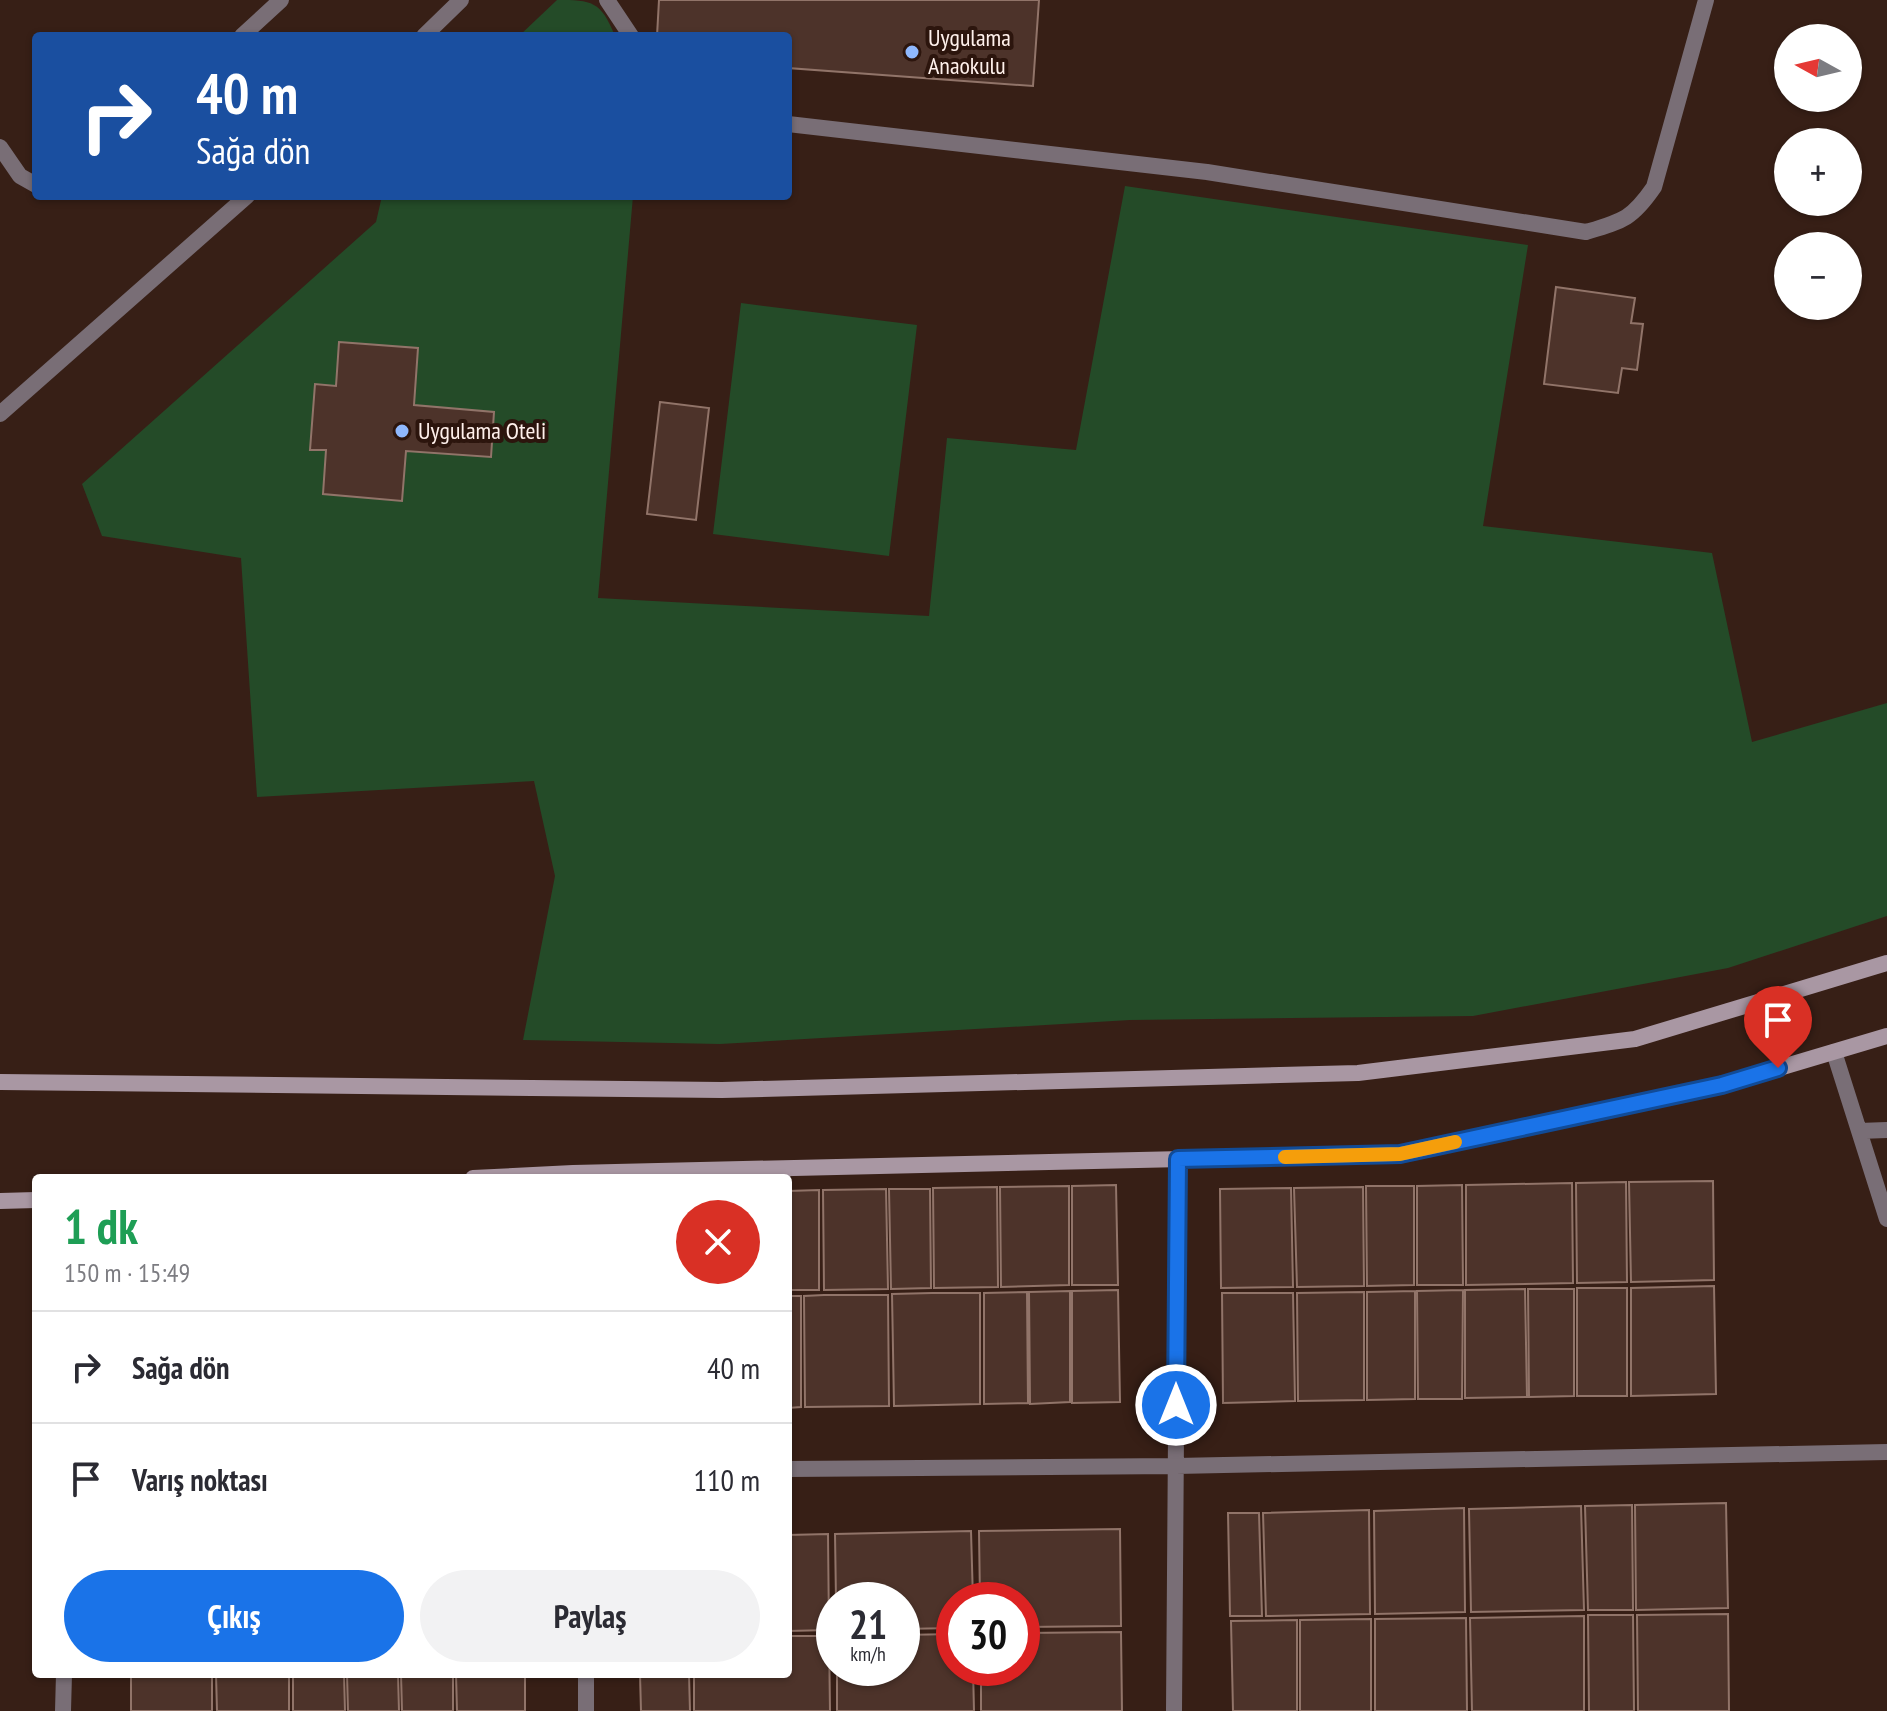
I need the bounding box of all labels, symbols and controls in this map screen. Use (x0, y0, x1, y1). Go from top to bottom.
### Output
place label: Uygulama Anaokulu (928, 22, 1011, 81)
north arrow (1774, 24, 1862, 112)
map controls (1774, 24, 1862, 320)
marker: Uygulama Anaokulu (903, 43, 921, 61)
text: 40 m (196, 57, 298, 129)
icon: right (64, 64, 168, 168)
text: Sağa dön (196, 127, 310, 174)
button: + (1774, 128, 1862, 216)
button: − (1774, 232, 1862, 320)
place label: Uygulama Oteli (418, 415, 546, 446)
marker: Uygulama Oteli (393, 422, 411, 440)
pin (1744, 986, 1812, 1068)
icon: arrive (1756, 998, 1800, 1042)
text: 1 dk (64, 1195, 138, 1257)
button: close (676, 1200, 760, 1284)
text: 150 m · 15:49 (64, 1256, 190, 1289)
icon: right (64, 1345, 108, 1389)
text: Sağa dön (132, 1348, 230, 1387)
text: 40 m (707, 1348, 760, 1387)
position arrow (1134, 1363, 1218, 1447)
icon: arrive (64, 1457, 108, 1501)
text: Varış noktası (132, 1460, 268, 1499)
text: 110 m (694, 1460, 760, 1499)
button: Çıkış (64, 1570, 404, 1662)
button: Paylaş (420, 1570, 760, 1662)
speed limit sign: 30 (936, 1582, 1040, 1686)
text: 21 (849, 1598, 887, 1650)
text: km/h (850, 1641, 886, 1667)

